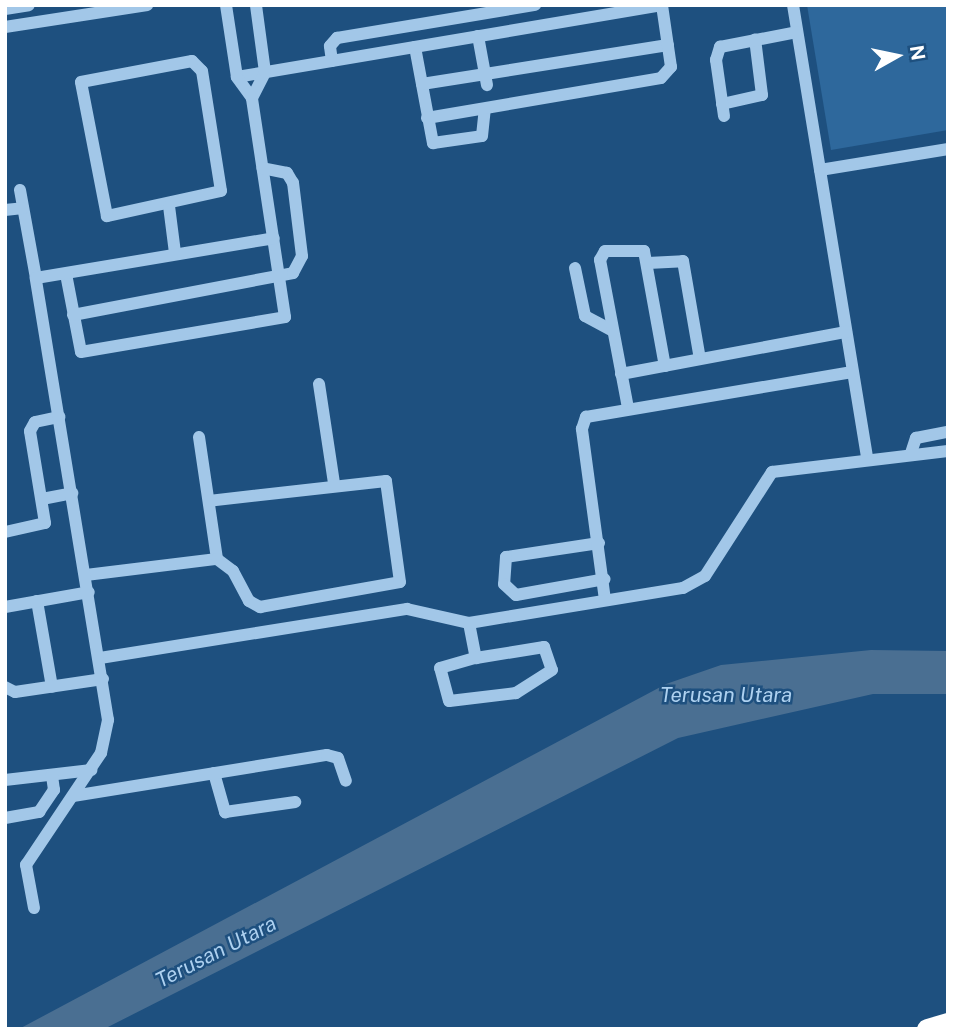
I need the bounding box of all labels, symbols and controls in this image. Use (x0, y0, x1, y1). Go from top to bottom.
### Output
north arrow (862, 21, 932, 91)
text: N (906, 44, 930, 62)
water label: Terusan Utara (660, 682, 792, 708)
water label: Terusan Utara (151, 911, 281, 993)

